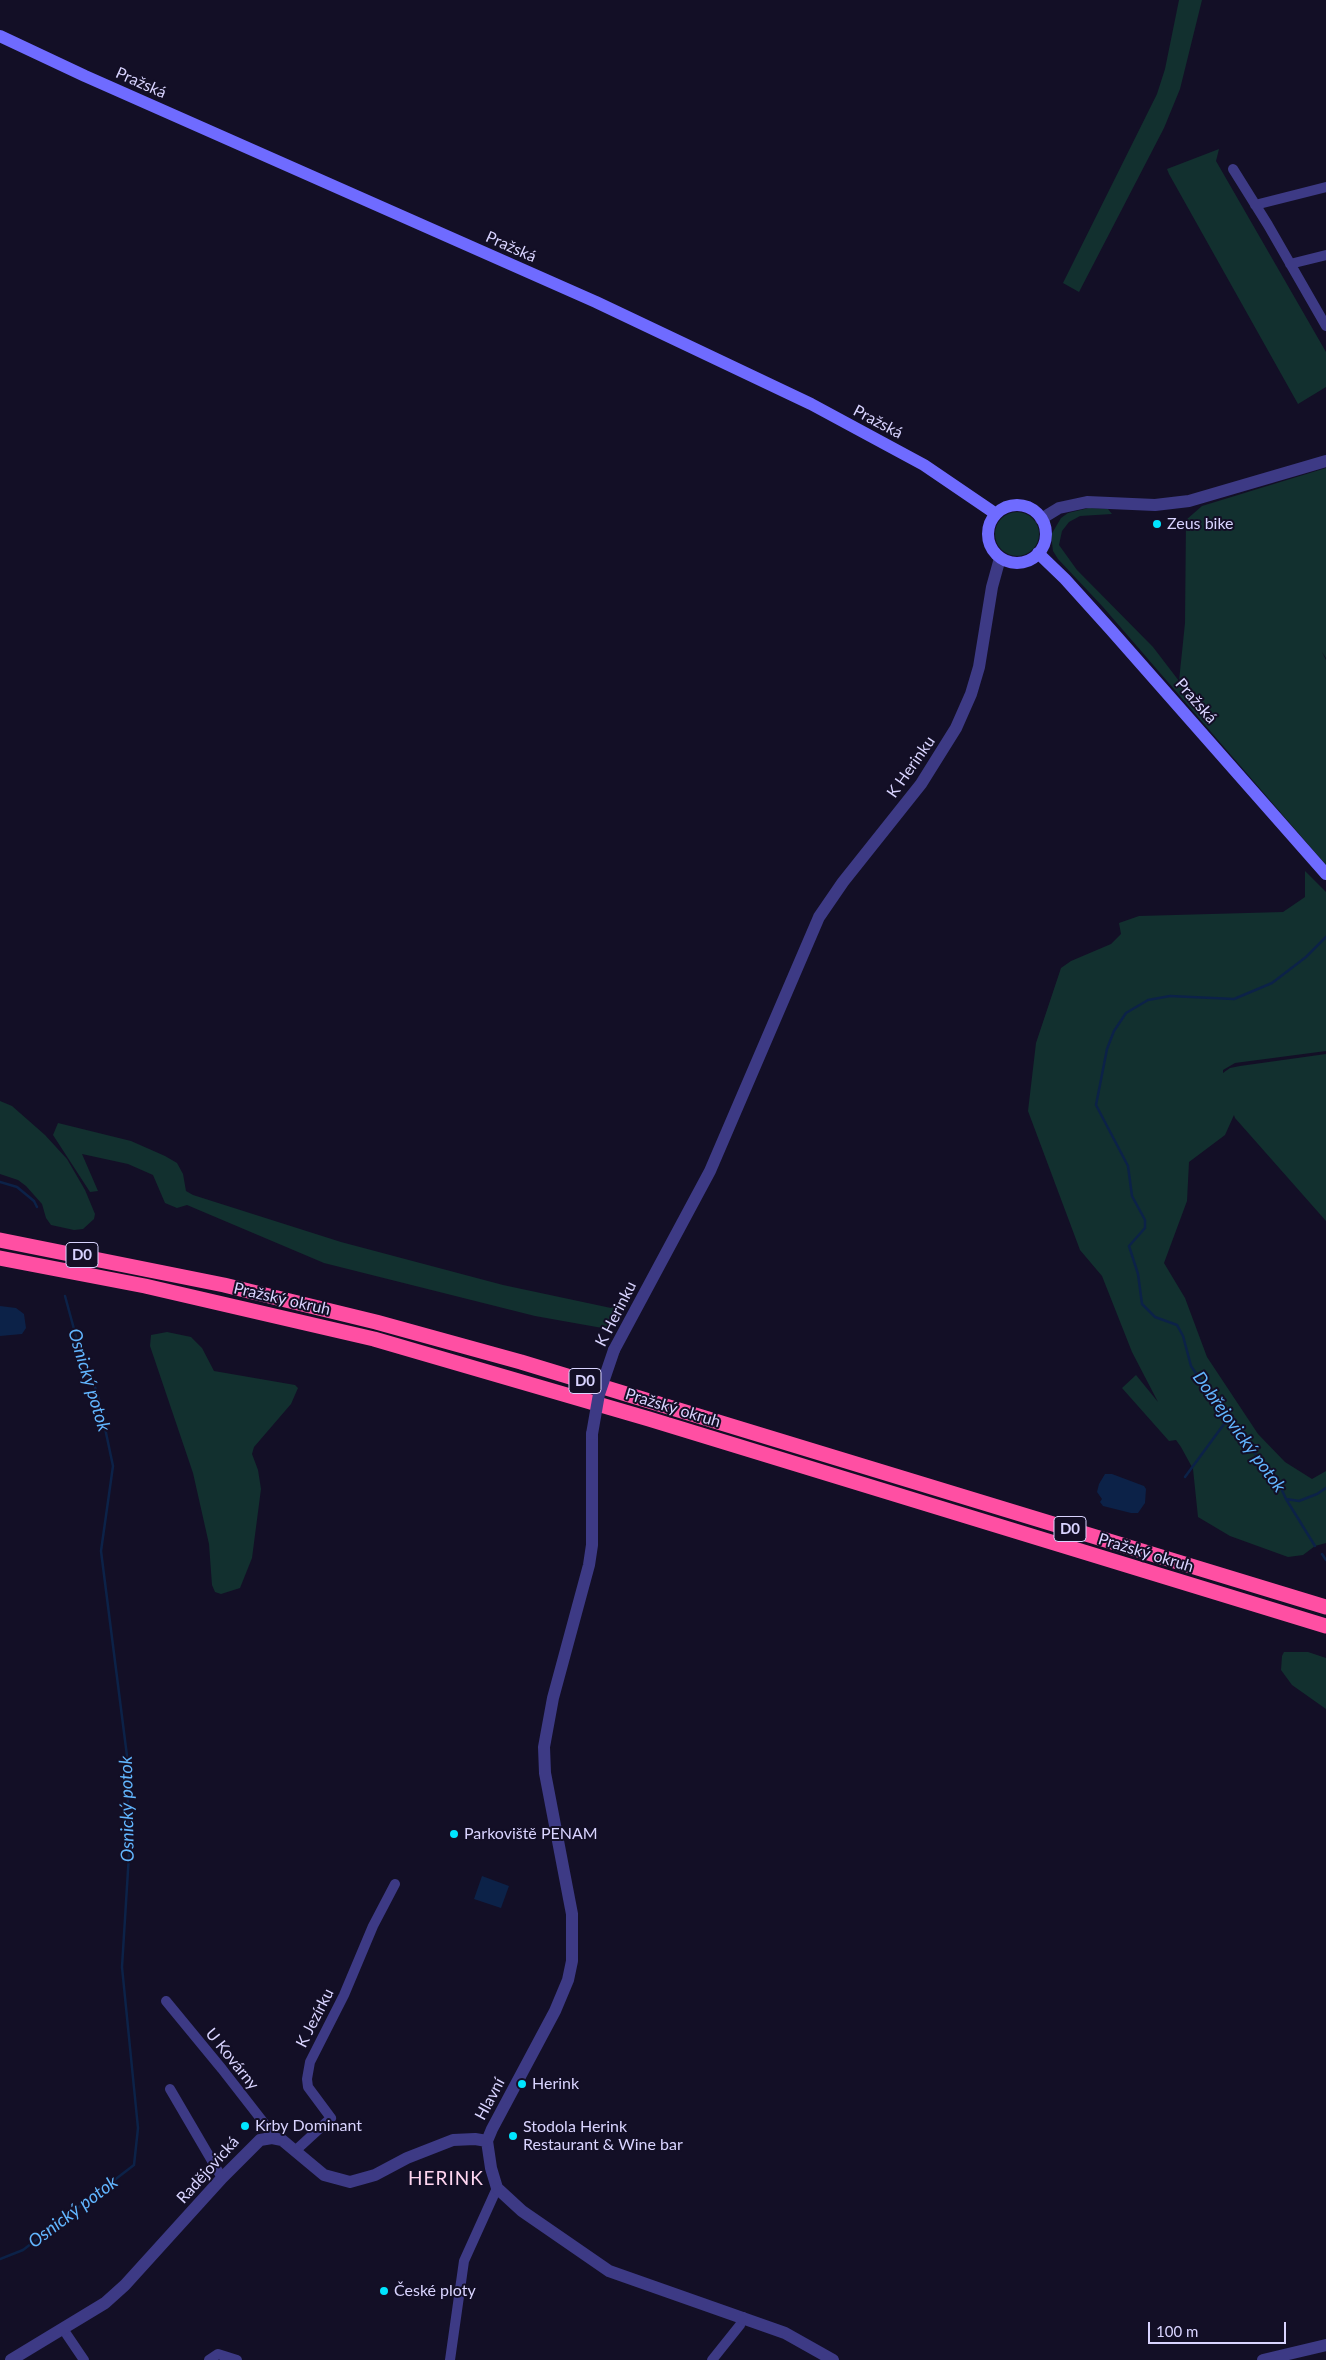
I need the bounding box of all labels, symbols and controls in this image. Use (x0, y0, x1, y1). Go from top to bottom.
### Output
street label: Pražská (113, 63, 169, 103)
street label: Pražská (483, 227, 539, 267)
street label: Pražská (850, 401, 906, 443)
place label: Zeus bike (1167, 514, 1234, 534)
marker: Zeus bike (1151, 518, 1163, 530)
street label: Pražská (1171, 675, 1221, 727)
street label: K Herinku (883, 733, 939, 801)
road number: D0 (66, 1242, 98, 1268)
street label: K Herinku (591, 1278, 641, 1350)
street label: Pražský okruh (232, 1279, 332, 1319)
water label: Osnický potok (63, 1326, 115, 1434)
water label: Dobřejovický potok (1188, 1367, 1290, 1497)
road number: D0 (569, 1368, 601, 1394)
street label: Pražský okruh (623, 1384, 723, 1432)
road number: D0 (1054, 1516, 1086, 1542)
street label: Pražský okruh (1096, 1529, 1196, 1577)
water label: Osnický potok (115, 1756, 139, 1862)
place label: Parkoviště PENAM (464, 1824, 598, 1844)
marker: Parkoviště PENAM (448, 1828, 460, 1840)
street label: K Jezírku (292, 1985, 338, 2051)
street label: U Kovárny (201, 2024, 263, 2094)
place label: Herink (532, 2074, 579, 2094)
street label: Hlavní (471, 2075, 509, 2123)
marker: Herink (516, 2078, 528, 2090)
place label: Krby Dominant (255, 2116, 362, 2136)
place label: Stodola Herink Restaurant & Wine bar (523, 2117, 683, 2155)
marker: Krby Dominant (239, 2120, 251, 2132)
marker: Stodola Herink Restaurant & Wine bar (507, 2130, 519, 2142)
street label: Radějovická (173, 2132, 243, 2208)
district label: HERINK (407, 2168, 485, 2190)
water label: Osnický potok (24, 2171, 122, 2253)
place label: České ploty (394, 2281, 476, 2301)
marker: České ploty (378, 2285, 390, 2297)
scale bar (1151, 2312, 1288, 2344)
text: 100 m (1156, 2322, 1198, 2340)

